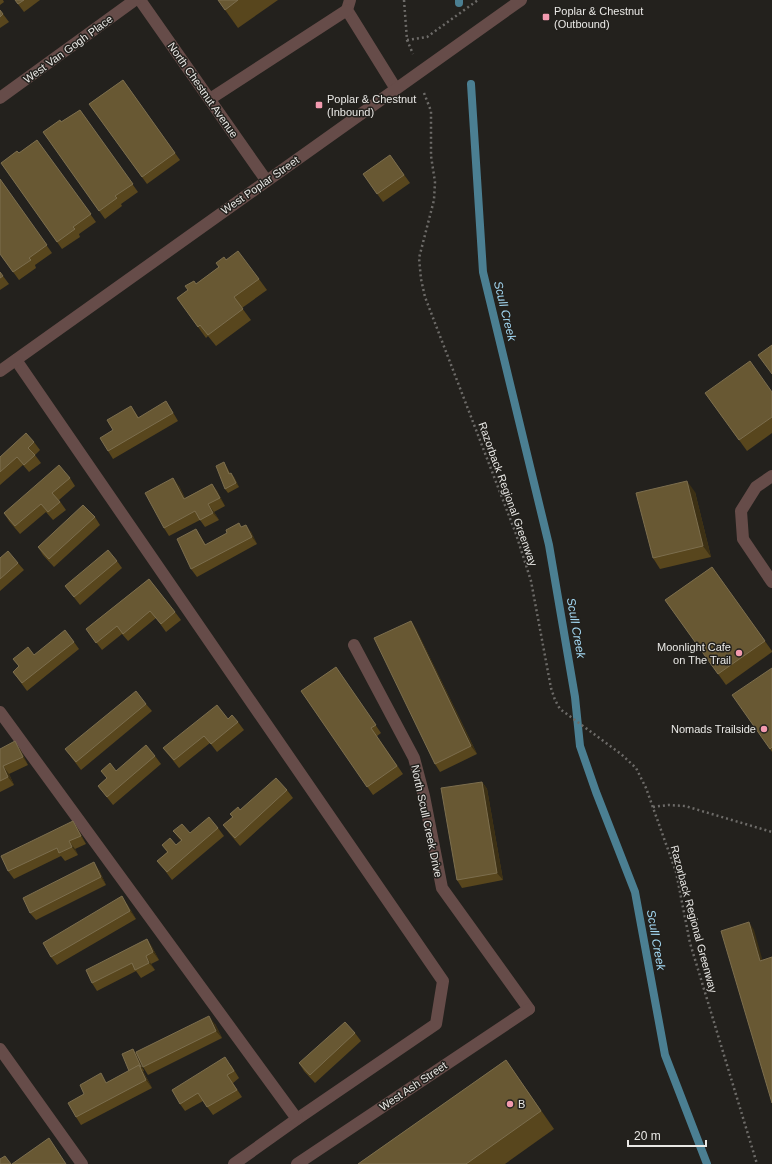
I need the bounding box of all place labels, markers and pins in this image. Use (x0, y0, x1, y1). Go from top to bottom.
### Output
place label: Poplar & Chestnut (Outbound) (554, 5, 643, 30)
marker: Poplar & Chestnut (Outbound) (541, 12, 551, 22)
place label: Poplar & Chestnut (Inbound) (327, 93, 416, 118)
marker: Poplar & Chestnut (Inbound) (314, 100, 324, 110)
place label: Moonlight Cafe on The Trail (657, 641, 731, 666)
marker: Moonlight Cafe on The Trail (734, 648, 744, 658)
place label: Nomads Trailside (671, 723, 756, 735)
marker: Nomads Trailside (759, 724, 769, 734)
place label: B (518, 1098, 525, 1110)
marker: B (505, 1099, 515, 1109)

